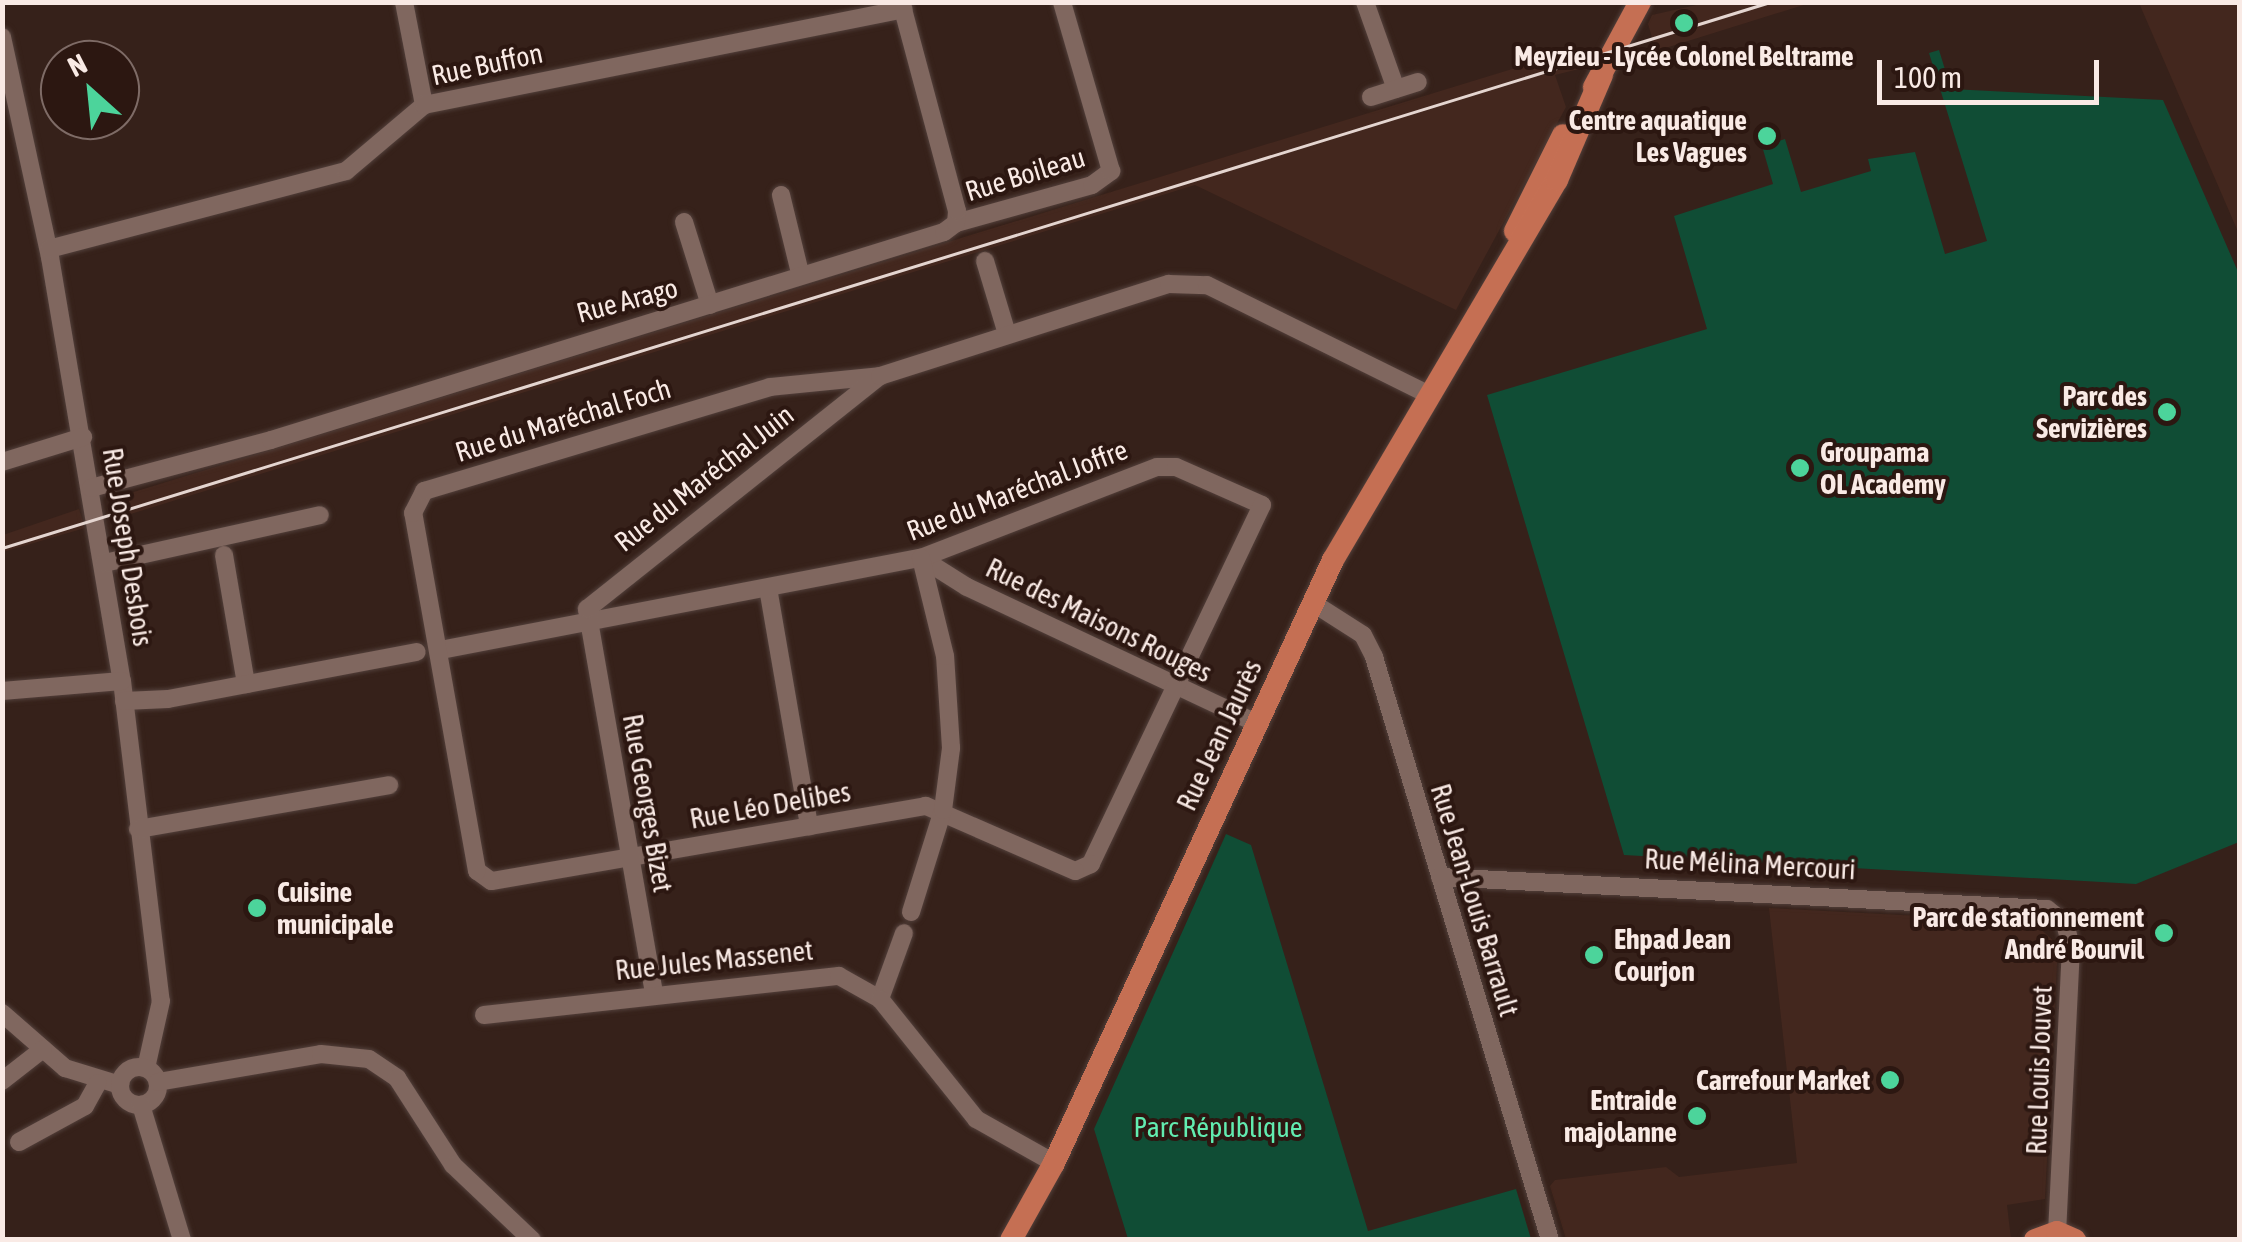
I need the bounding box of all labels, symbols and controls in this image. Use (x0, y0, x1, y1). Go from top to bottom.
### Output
marker: Meyzieu - Lycée Colonel Beltrame (1673, 12, 1695, 34)
street label: Rue Buffon (428, 36, 546, 92)
place label: Meyzieu - Lycée Colonel Beltrame (1514, 39, 1854, 73)
north arrow (40, 40, 140, 140)
scale bar (1882, 40, 2104, 102)
text: N (63, 47, 92, 83)
text: 100 m (1894, 60, 1962, 94)
place label: Centre aquatique Les Vagues (1568, 103, 1747, 169)
marker: Centre aquatique Les Vagues (1756, 125, 1778, 147)
street label: Rue Boileau (961, 140, 1089, 208)
street label: Rue Arago (573, 270, 681, 330)
street label: Rue du Maréchal Foch (451, 371, 675, 469)
place label: Parc des Servizières (2036, 379, 2147, 445)
street label: Rue du Maréchal Juin (608, 398, 800, 558)
marker: Parc des Servizières (2156, 401, 2178, 423)
street label: Rue du Maréchal Joffre (902, 432, 1132, 548)
place label: Groupama OL Academy (1820, 435, 1946, 501)
street label: Rue Joseph Desbois (96, 445, 160, 649)
marker: Groupama OL Academy (1789, 457, 1811, 479)
street label: Rue des Maisons Rouges (981, 551, 1217, 689)
street label: Rue Jean Jaurès (1169, 654, 1269, 816)
street label: Rue Georges Bizet (616, 711, 680, 895)
street label: Rue Léo Delibes (687, 774, 853, 836)
street label: Rue Jean-Louis Barrault (1424, 780, 1526, 1020)
street label: Rue Mélina Mercouri (1644, 842, 1856, 886)
place label: Cuisine municipale (277, 875, 394, 941)
marker: Cuisine municipale (246, 897, 268, 919)
place label: Parc de stationnement André Bourvil (1913, 900, 2144, 966)
place label: Ehpad Jean Courjon (1614, 922, 1731, 988)
marker: Parc de stationnement André Bourvil (2153, 922, 2175, 944)
street label: Rue Jules Massenet (613, 933, 815, 987)
marker: Ehpad Jean Courjon (1583, 944, 1605, 966)
street label: Rue Louis Jouvet (2019, 985, 2059, 1155)
place label: Carrefour Market (1696, 1063, 1870, 1097)
marker: Carrefour Market (1879, 1069, 1901, 1091)
place label: Entraide majolanne (1564, 1083, 1677, 1149)
marker: Entraide majolanne (1686, 1105, 1708, 1127)
park label: Parc République (1134, 1110, 1302, 1144)

